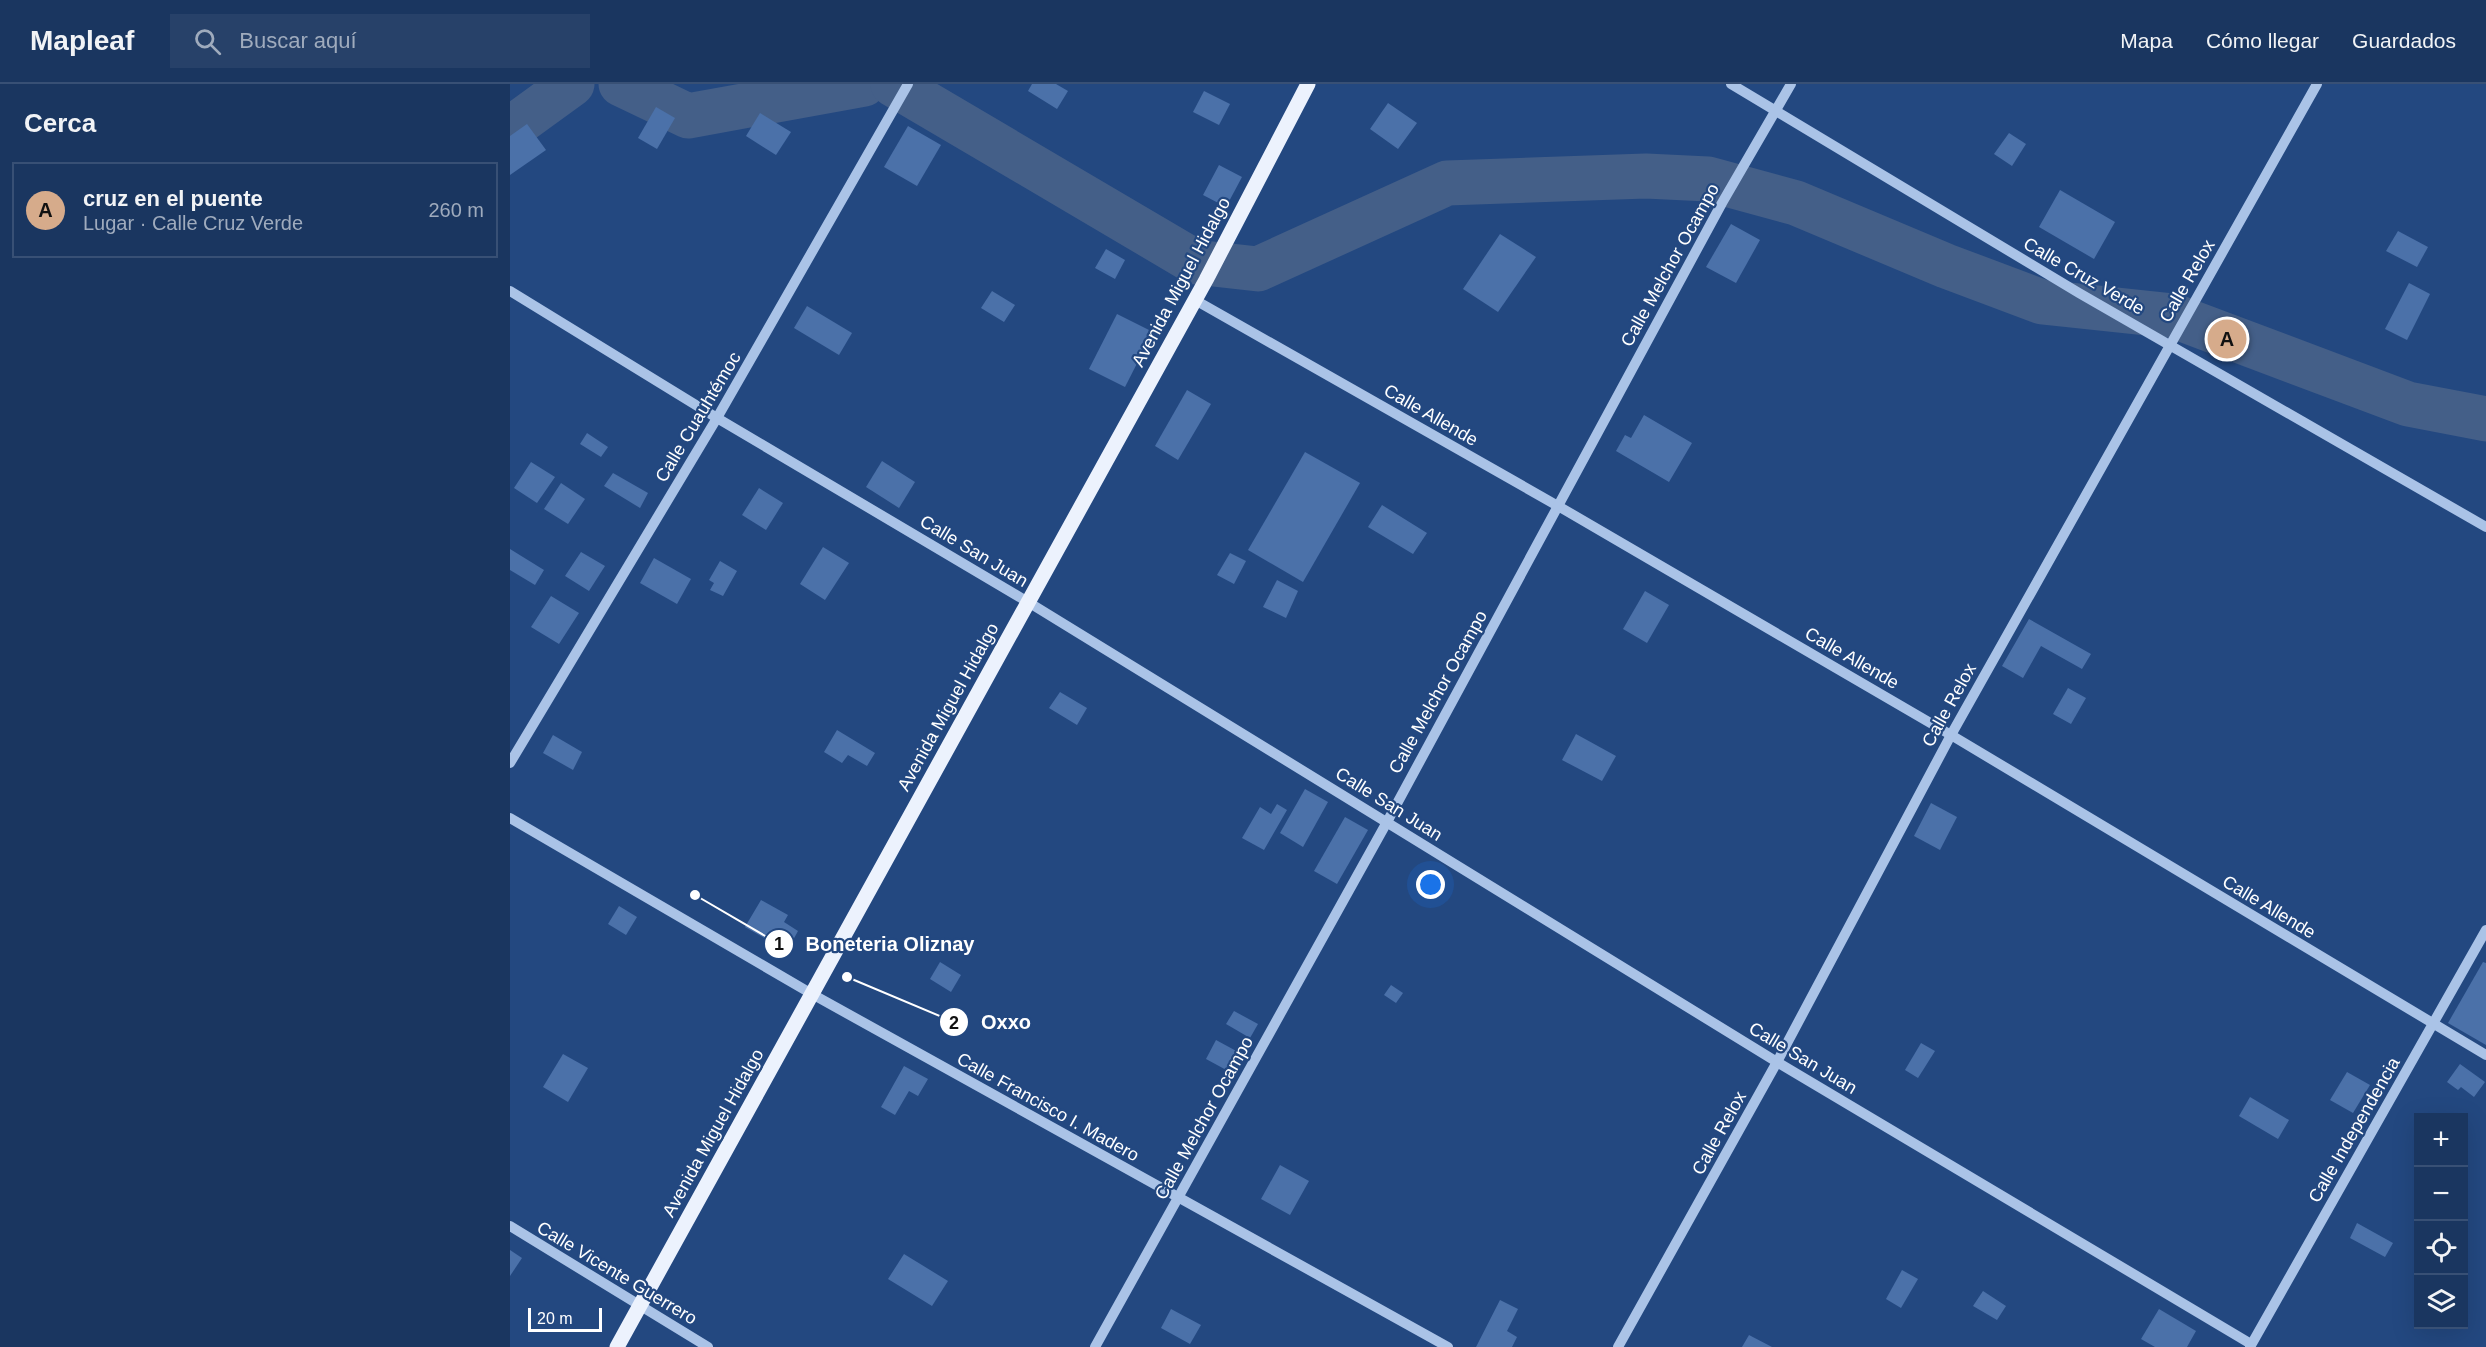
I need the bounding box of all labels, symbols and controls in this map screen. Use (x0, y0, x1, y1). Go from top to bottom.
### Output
search box (170, 14, 590, 68)
text: Mapleaf (30, 25, 134, 56)
icon: search (191, 25, 224, 58)
text: Buscar aquí (239, 28, 357, 53)
text: Mapa (2120, 29, 2173, 52)
text: Cómo llegar (2206, 29, 2319, 52)
text: Guardados (2352, 29, 2456, 52)
text: Cerca (24, 108, 96, 138)
street label: Calle Melchor Ocampo (1617, 180, 1723, 350)
text: cruz en el puente (83, 186, 263, 211)
street label: Avenida Miguel Hidalgo (1128, 194, 1234, 370)
text: A (38, 199, 53, 221)
text: 260 m (428, 199, 484, 221)
text: Lugar · Calle Cruz Verde (83, 212, 303, 234)
street label: Calle Cruz Verde (2020, 233, 2148, 319)
street label: Calle Relox (2155, 236, 2219, 326)
pin: A (2208, 316, 2246, 362)
street label: Calle Cuauhtémoc (651, 348, 745, 486)
street label: Calle Allende (1380, 380, 1482, 450)
street label: Calle San Juan (917, 511, 1031, 591)
street label: Calle Melchor Ocampo (1385, 607, 1491, 777)
street label: Avenida Miguel Hidalgo (893, 620, 1003, 794)
street label: Calle Allende (1801, 623, 1903, 693)
street label: Calle Relox (1918, 660, 1980, 750)
street label: Calle San Juan (1332, 763, 1446, 845)
your location (1416, 870, 1445, 899)
street label: Calle Allende (2219, 871, 2319, 943)
callout: Boneteria Oliznay (764, 925, 987, 963)
text: Boneteria Oliznay (806, 933, 975, 955)
text: 1 (774, 934, 784, 954)
callout: Oxxo (939, 1003, 1043, 1041)
text: Oxxo (981, 1011, 1031, 1033)
text: 2 (949, 1013, 959, 1033)
street label: Calle San Juan (1746, 1018, 1860, 1098)
street label: Calle Melchor Ocampo (1151, 1033, 1257, 1203)
street label: Avenida Miguel Hidalgo (658, 1046, 768, 1220)
street label: Calle Francisco I. Madero (953, 1049, 1143, 1165)
street label: Calle Independencia (2304, 1053, 2404, 1206)
street label: Calle Relox (1688, 1088, 1750, 1178)
map controls (2414, 1113, 2468, 1329)
button: + (2414, 1113, 2468, 1167)
button: − (2414, 1167, 2468, 1221)
street label: Calle Vicente Guerrero (534, 1217, 700, 1329)
button: locate (2414, 1221, 2468, 1275)
button: layers (2414, 1275, 2468, 1329)
scale bar (528, 1305, 602, 1332)
text: 20 m (537, 1310, 573, 1327)

